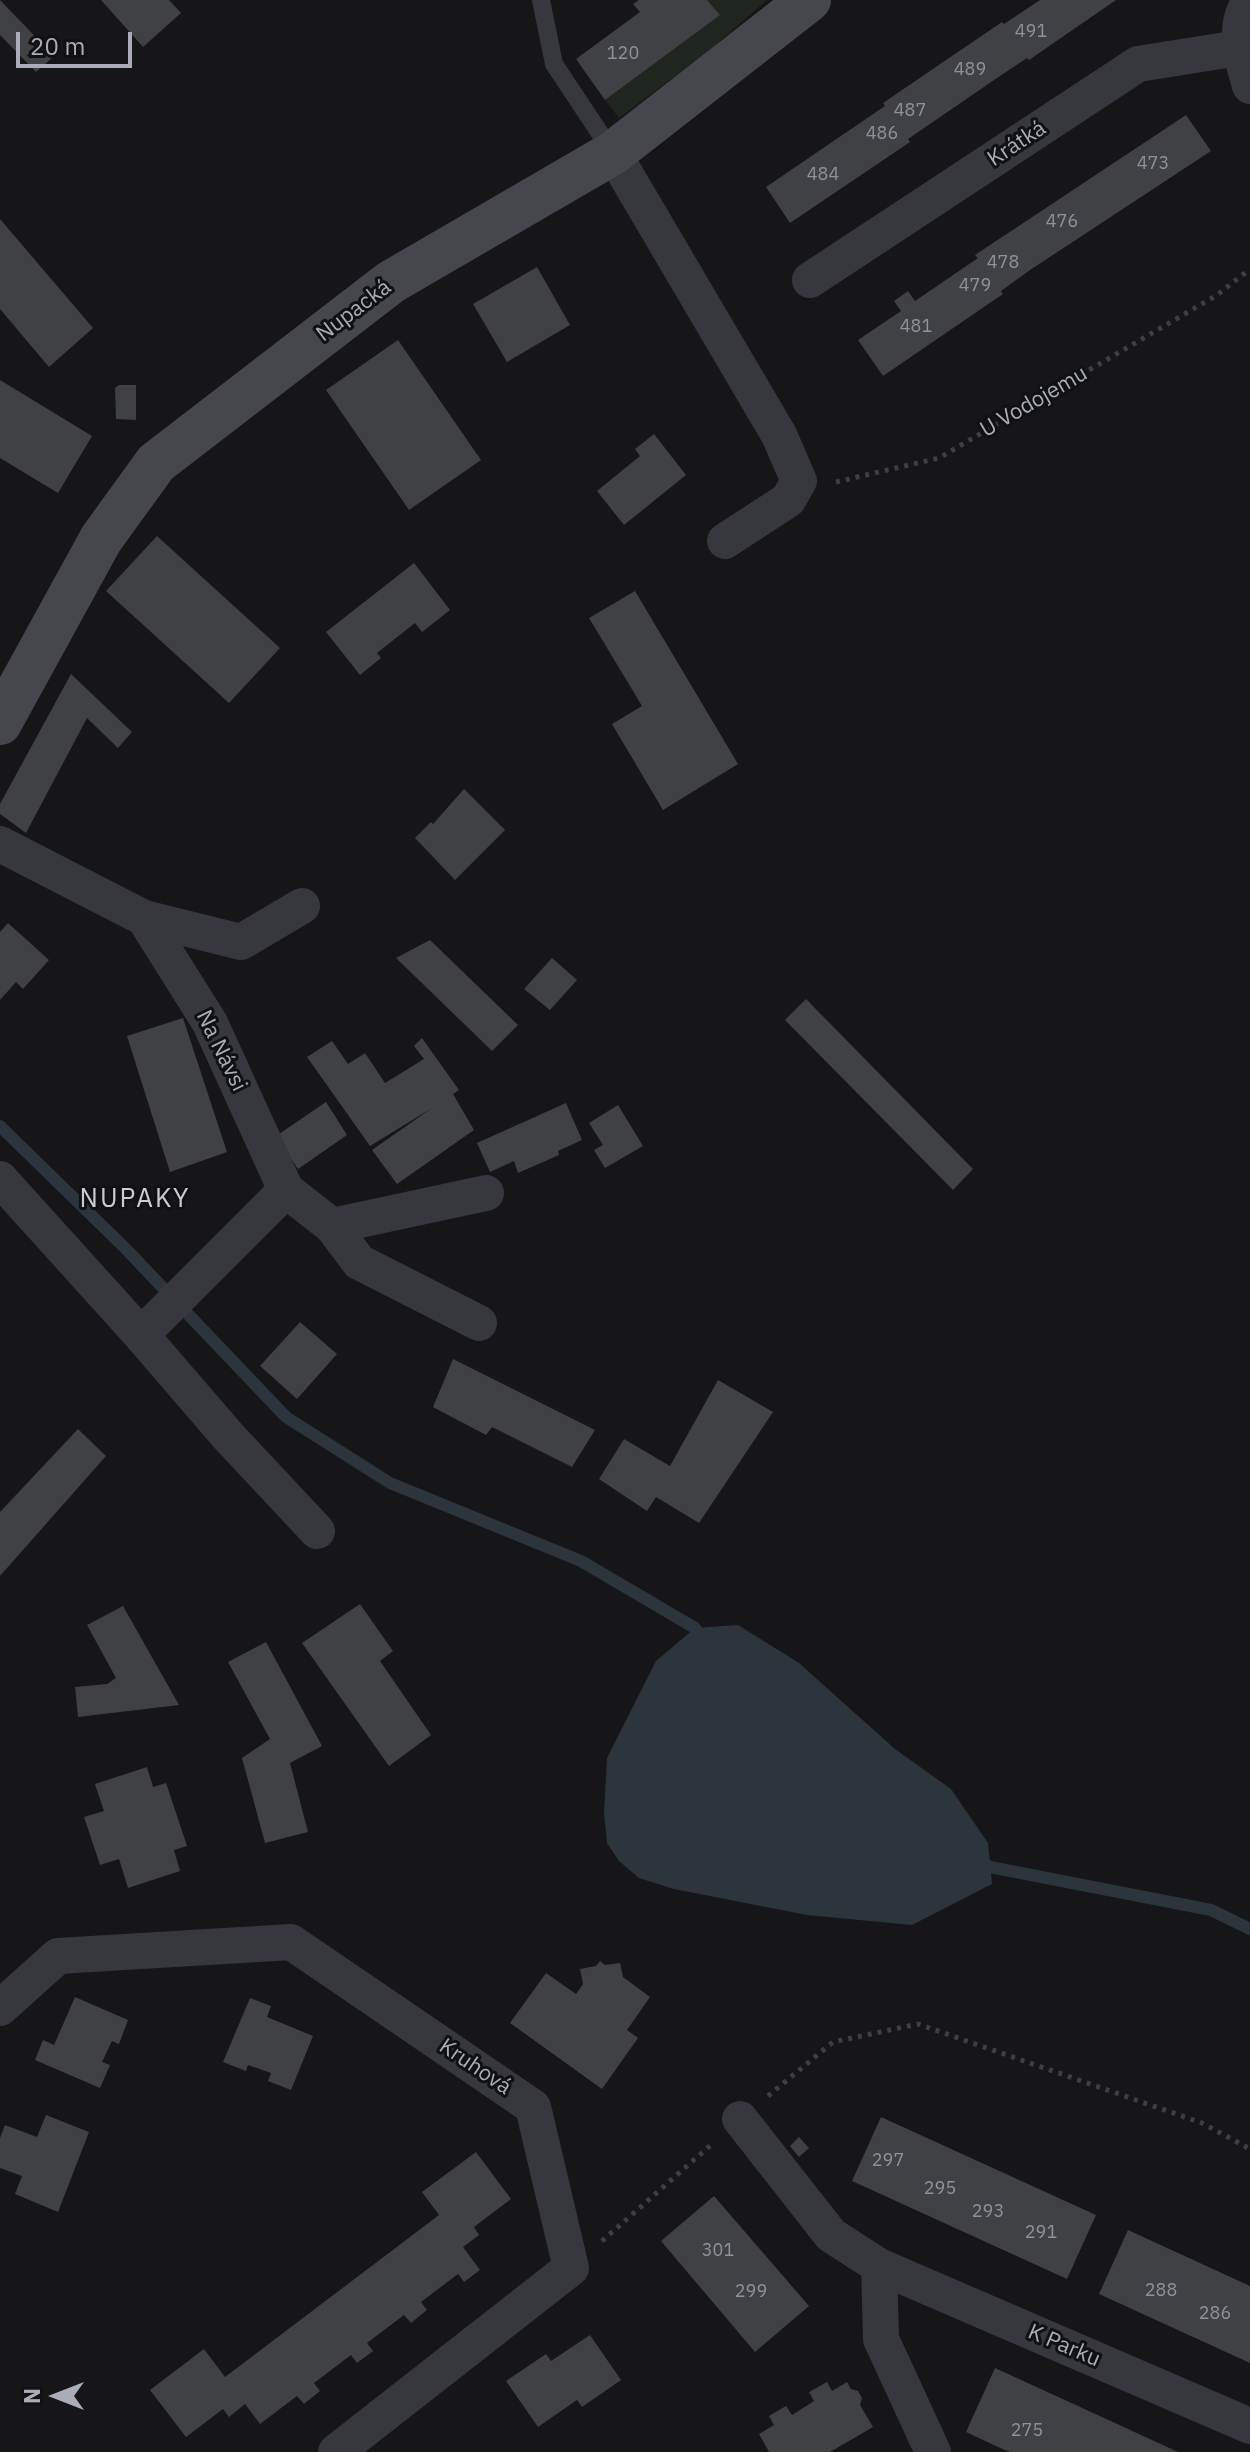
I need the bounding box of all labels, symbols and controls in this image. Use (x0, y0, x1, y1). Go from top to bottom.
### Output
scale bar (20, 16, 136, 66)
house number: 491 (1015, 21, 1047, 43)
text: 20 m (30, 30, 85, 62)
house number: 120 (607, 43, 639, 65)
house number: 489 (954, 59, 986, 81)
house number: 487 (894, 100, 926, 122)
street label: Krátká (983, 115, 1051, 173)
house number: 486 (866, 123, 898, 145)
house number: 473 (1137, 153, 1169, 175)
house number: 484 (807, 164, 839, 186)
house number: 476 (1046, 211, 1078, 233)
house number: 478 (987, 252, 1019, 274)
street label: Nupacká (311, 274, 397, 348)
house number: 479 (959, 275, 991, 297)
house number: 481 (900, 316, 932, 338)
street label: U Vodojemu (976, 361, 1092, 443)
street label: Na Návsi (190, 1006, 252, 1096)
district label: NUPAKY (80, 1183, 190, 1215)
street label: Kruhová (434, 2033, 516, 2101)
house number: 297 (872, 2150, 904, 2172)
house number: 295 (924, 2178, 956, 2200)
house number: 293 (972, 2201, 1004, 2223)
house number: 291 (1025, 2222, 1057, 2244)
house number: 301 (702, 2240, 734, 2262)
house number: 288 (1145, 2280, 1177, 2302)
house number: 299 (735, 2281, 767, 2303)
house number: 286 (1199, 2303, 1231, 2325)
street label: K Parku (1024, 2319, 1104, 2373)
north arrow (16, 2356, 96, 2436)
text: N (17, 2388, 46, 2404)
house number: 275 (1011, 2420, 1043, 2442)

